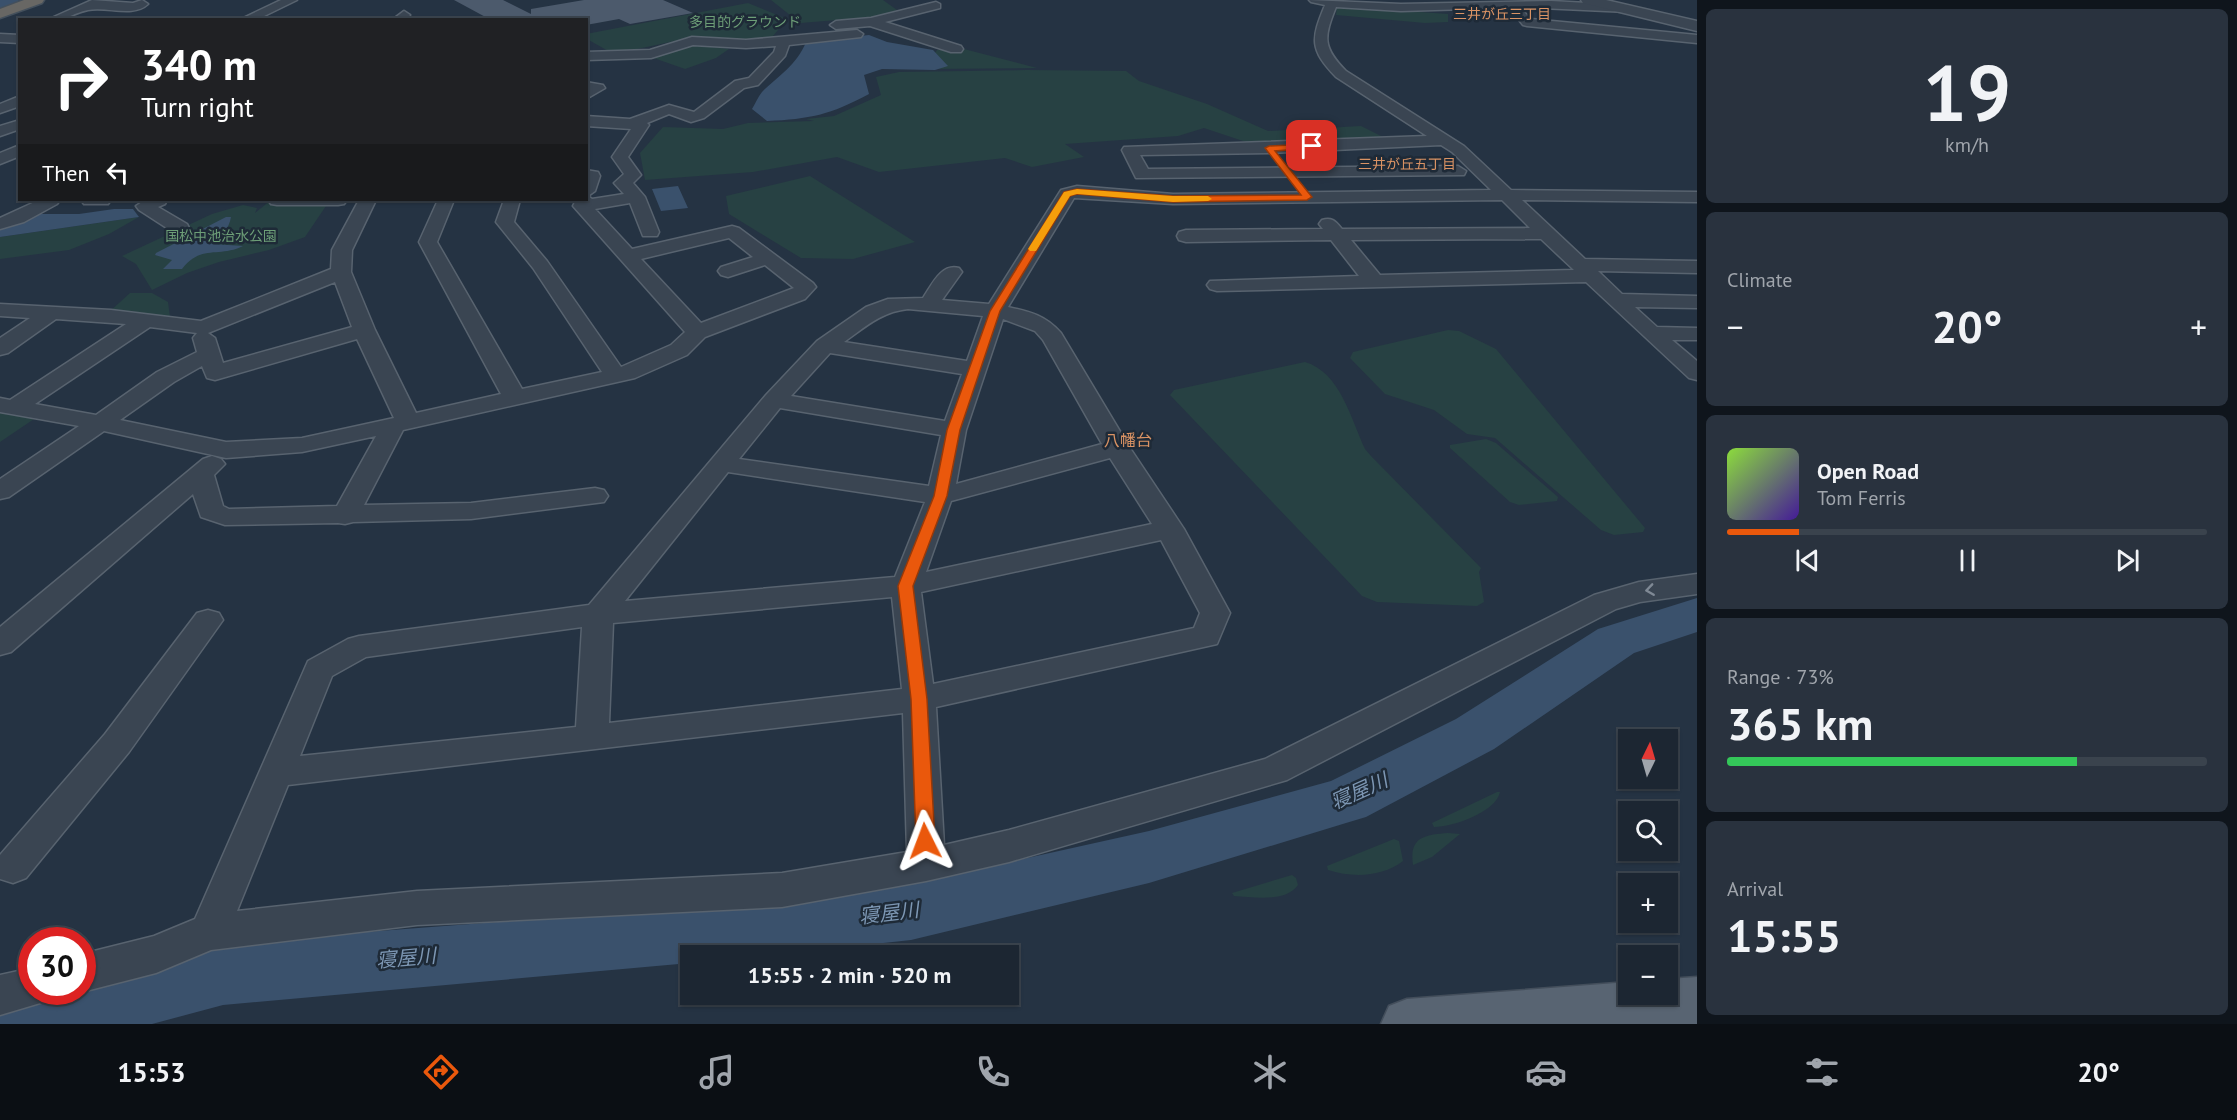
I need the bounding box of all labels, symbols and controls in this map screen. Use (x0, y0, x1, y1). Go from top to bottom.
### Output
district label: 三井が丘三丁目 (1453, 5, 1551, 23)
park label: 多目的グラウンド (689, 13, 801, 31)
text: 340 m (141, 37, 257, 92)
icon: right (42, 42, 120, 120)
text: 19 (1923, 42, 2011, 143)
text: Turn right (141, 90, 254, 124)
pin (1286, 120, 1337, 171)
icon: arrive (1295, 129, 1328, 162)
text: km/h (1945, 132, 1989, 158)
district label: 三井が丘五丁目 (1358, 155, 1456, 173)
icon: left (101, 156, 134, 189)
text: Then (42, 159, 89, 187)
park label: 国松中池治水公園 (165, 227, 277, 245)
text: Climate (1727, 267, 1793, 293)
text: 20° (1932, 297, 2002, 355)
text: − (1727, 305, 1744, 348)
text: + (2190, 305, 2207, 348)
district label: 八幡台 (1104, 430, 1152, 450)
text: Open Road (1817, 457, 1919, 485)
text: Tom Ferris (1817, 485, 1906, 511)
icon: previous (1791, 544, 1824, 577)
icon: pause (1951, 544, 1984, 577)
icon: next (2111, 544, 2144, 577)
one-way arrow (1646, 583, 1655, 596)
text: Range · 73% (1727, 664, 1834, 690)
text: 365 km (1727, 694, 1873, 752)
north arrow (1618, 729, 1678, 789)
map controls (1618, 729, 1678, 1005)
water label: 寝屋川 (1326, 766, 1394, 815)
button: search (1618, 801, 1678, 861)
position arrow (893, 809, 957, 873)
button: + (1618, 873, 1678, 933)
text: Arrival (1727, 876, 1783, 902)
water label: 寝屋川 (858, 896, 922, 930)
text: 15:55 (1727, 906, 1841, 964)
speed limit sign: 30 (18, 927, 96, 1005)
water label: 寝屋川 (375, 942, 439, 974)
button: − (1618, 945, 1678, 1005)
text: 15:55 · 2 min · 520 m (748, 961, 951, 989)
icon: directions (420, 1051, 462, 1093)
icon: music (696, 1051, 738, 1093)
icon: phone (972, 1051, 1014, 1093)
icon: climate (1249, 1051, 1291, 1093)
icon: car (1525, 1051, 1567, 1093)
icon: filters (1801, 1051, 1843, 1093)
text: 15:53 (117, 1055, 186, 1089)
text: 20° (2077, 1055, 2120, 1089)

